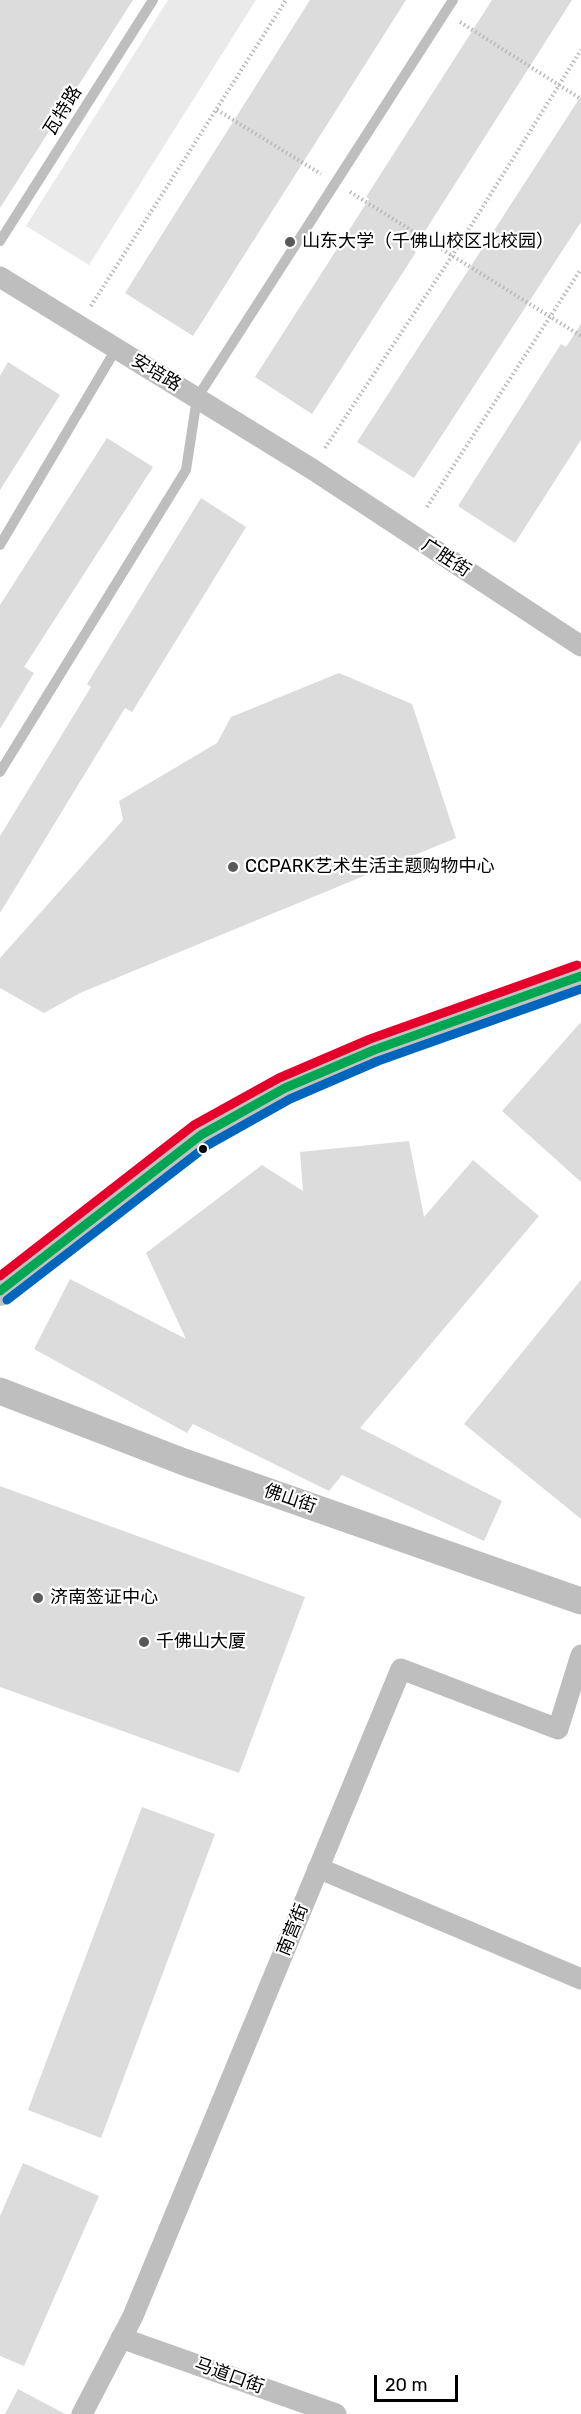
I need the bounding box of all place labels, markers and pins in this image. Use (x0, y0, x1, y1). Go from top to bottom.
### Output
place label: 山东大学（千佛山校区北校园） (302, 231, 554, 253)
marker: 山东大学（千佛山校区北校园） (283, 235, 297, 249)
place label: CCPARK艺术生活主题购物中心 (245, 856, 494, 878)
marker: CCPARK艺术生活主题购物中心 (226, 860, 240, 874)
unlabelled marker (197, 1143, 209, 1155)
place label: 济南签证中心 (50, 1587, 158, 1609)
marker: 济南签证中心 (31, 1591, 45, 1605)
place label: 千佛山大厦 (156, 1631, 246, 1653)
marker: 千佛山大厦 (137, 1635, 151, 1649)

